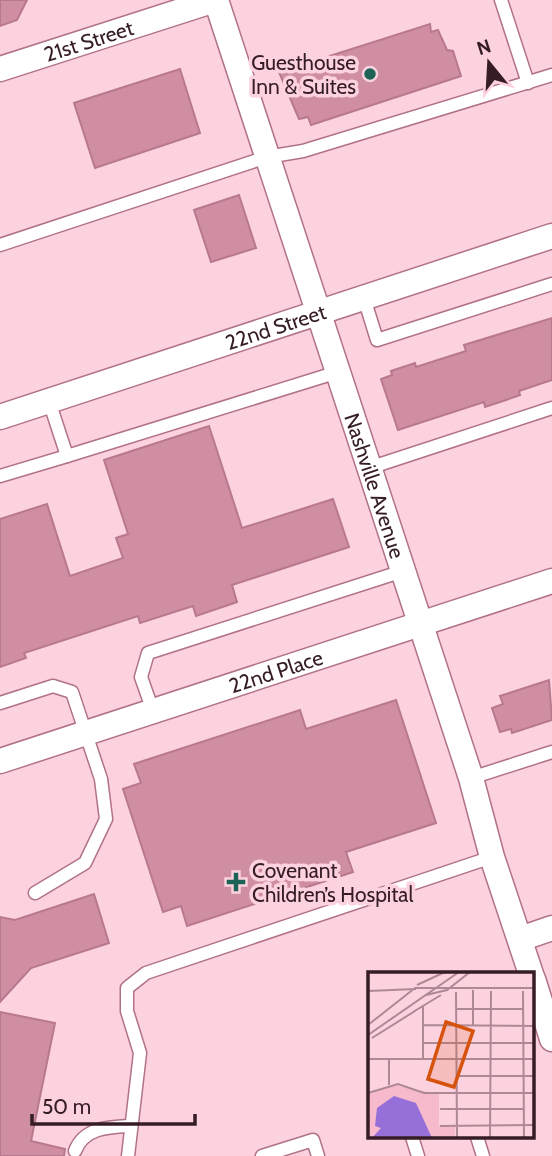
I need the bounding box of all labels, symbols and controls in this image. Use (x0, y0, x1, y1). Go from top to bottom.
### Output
street label: 21st Street (41, 15, 136, 67)
north arrow (454, 28, 524, 98)
text: N (474, 34, 494, 60)
place label: Guesthouse Inn & Suites (251, 50, 356, 99)
marker: Guesthouse Inn & Suites (362, 66, 378, 82)
street label: 22nd Street (222, 299, 329, 355)
street label: Nashville Avenue (340, 410, 411, 562)
street label: 22nd Place (226, 644, 326, 698)
place label: Covenant Children’s Hospital (252, 858, 413, 907)
marker: Covenant Children’s Hospital (226, 872, 246, 892)
inset map (368, 972, 534, 1138)
scale bar (32, 1082, 194, 1126)
text: 50 m (42, 1094, 91, 1119)

